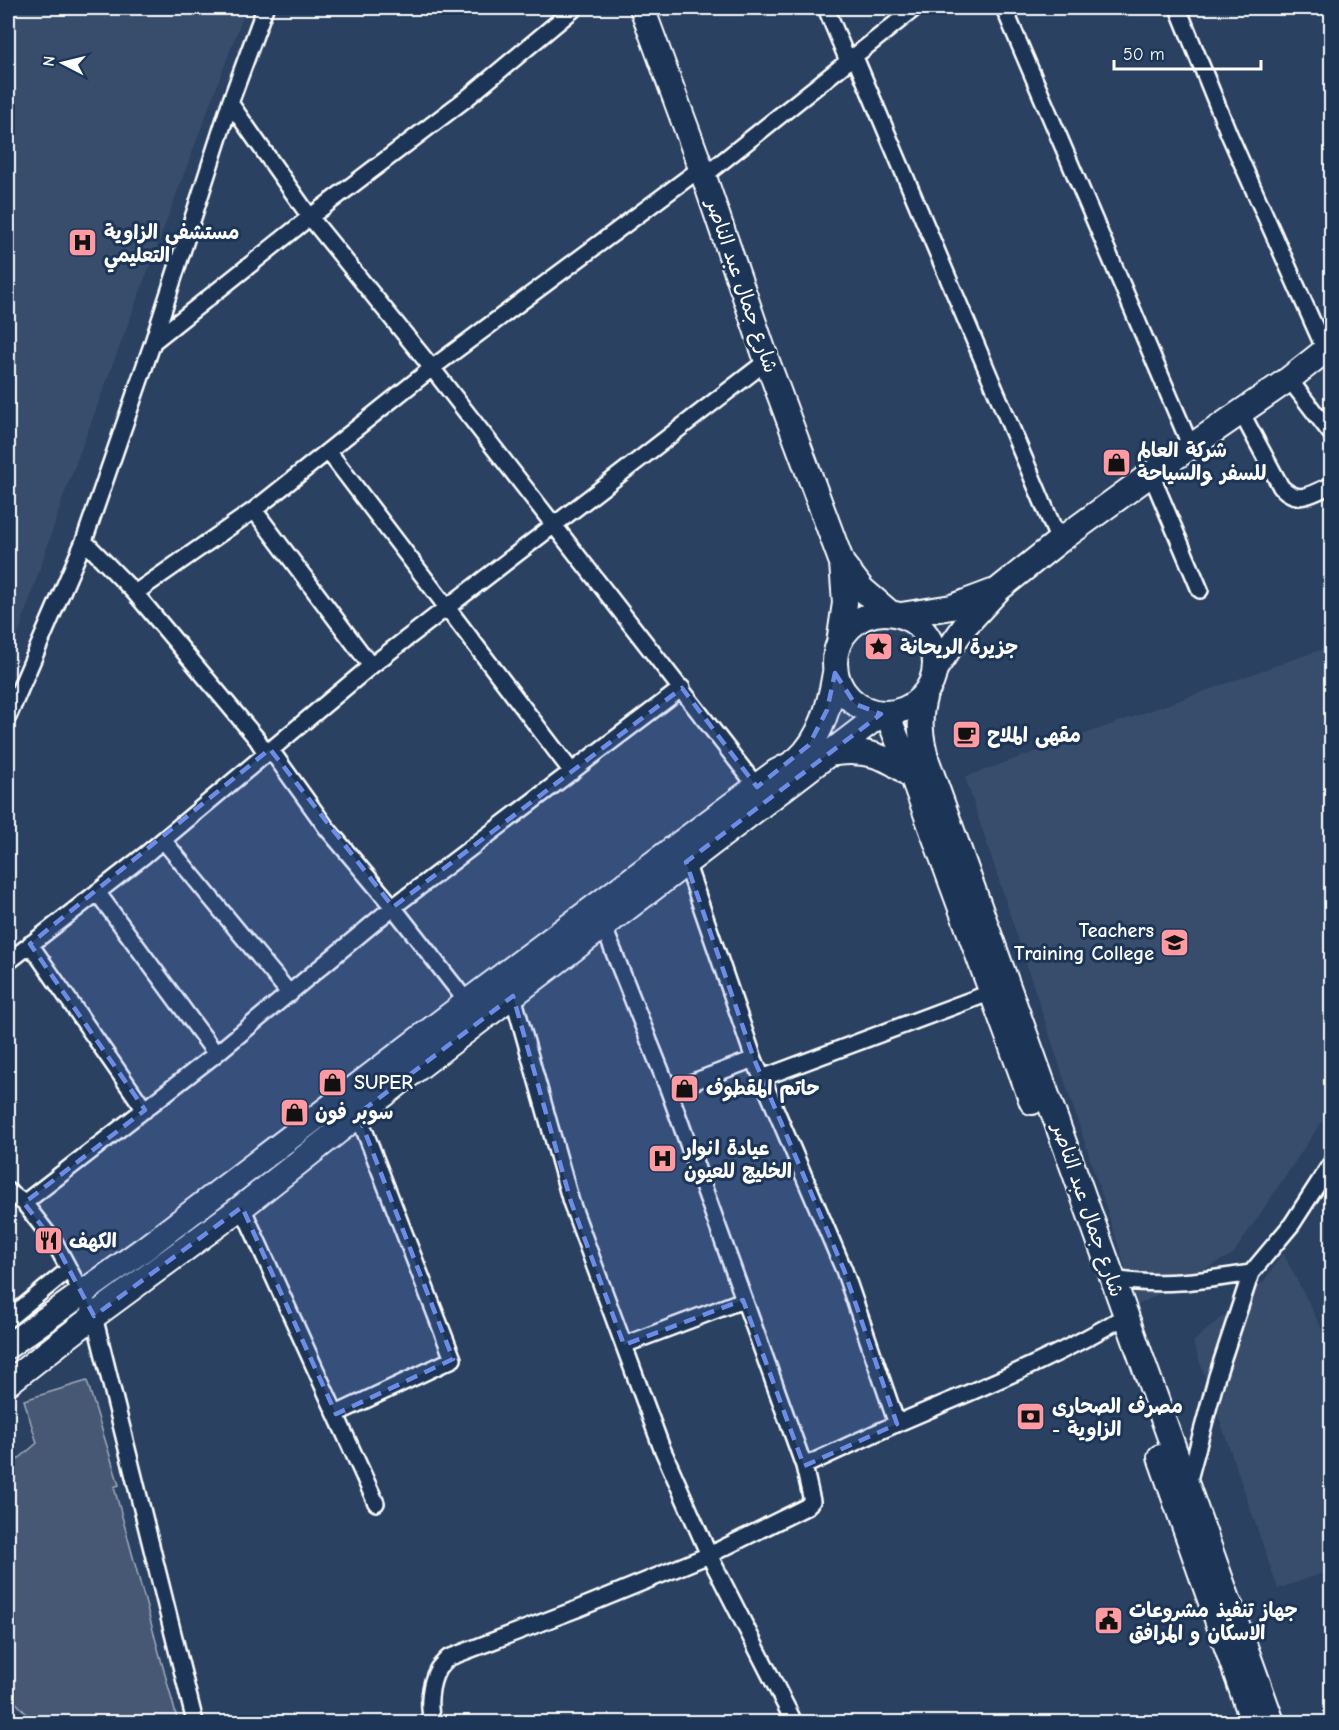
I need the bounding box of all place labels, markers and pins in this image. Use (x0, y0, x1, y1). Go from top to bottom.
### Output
place label: مستشفى الزاوية التعليمي (104, 221, 239, 273)
hospital icon: مستشفى الزاوية التعليمي (67, 227, 99, 259)
place label: شركة العالم للسفر والسياحة (1137, 439, 1267, 486)
shop icon: شركة العالم للسفر والسياحة (1100, 446, 1132, 478)
place icon: جزيرة الريحانة (863, 631, 895, 663)
place label: جزيرة الريحانة (900, 636, 1018, 659)
cafe icon: مقهى الملاح (950, 719, 982, 751)
place label: مقهى الملاح (987, 724, 1081, 748)
place label: Teachers Training College (1014, 919, 1154, 965)
school or university icon: Teachers Training College (1159, 926, 1191, 958)
shop icon: SUPER (317, 1066, 349, 1098)
place label: SUPER (354, 1071, 413, 1094)
shop icon: حاتم المقطوف (669, 1072, 701, 1104)
place label: حاتم المقطوف (706, 1077, 820, 1103)
shop icon: سوبر فون (278, 1096, 310, 1128)
place label: سوبر فون (315, 1101, 393, 1125)
place label: عيادة انوار الخليج للعيون (682, 1137, 792, 1185)
hospital icon: عيادة انوار الخليج للعيون (647, 1143, 679, 1175)
restaurant icon: الكهف (32, 1225, 64, 1257)
place label: الكهف (69, 1230, 117, 1253)
place label: مصرف الصحارى - الزاوية (1052, 1395, 1183, 1442)
bank icon: مصرف الصحارى - الزاوية (1015, 1401, 1047, 1433)
place label: جهاز تنفيذ مشروعات الاسكان و المرافق (1129, 1599, 1298, 1646)
public building icon: جهاز تنفيذ مشروعات الاسكان و المرافق (1092, 1605, 1124, 1637)

